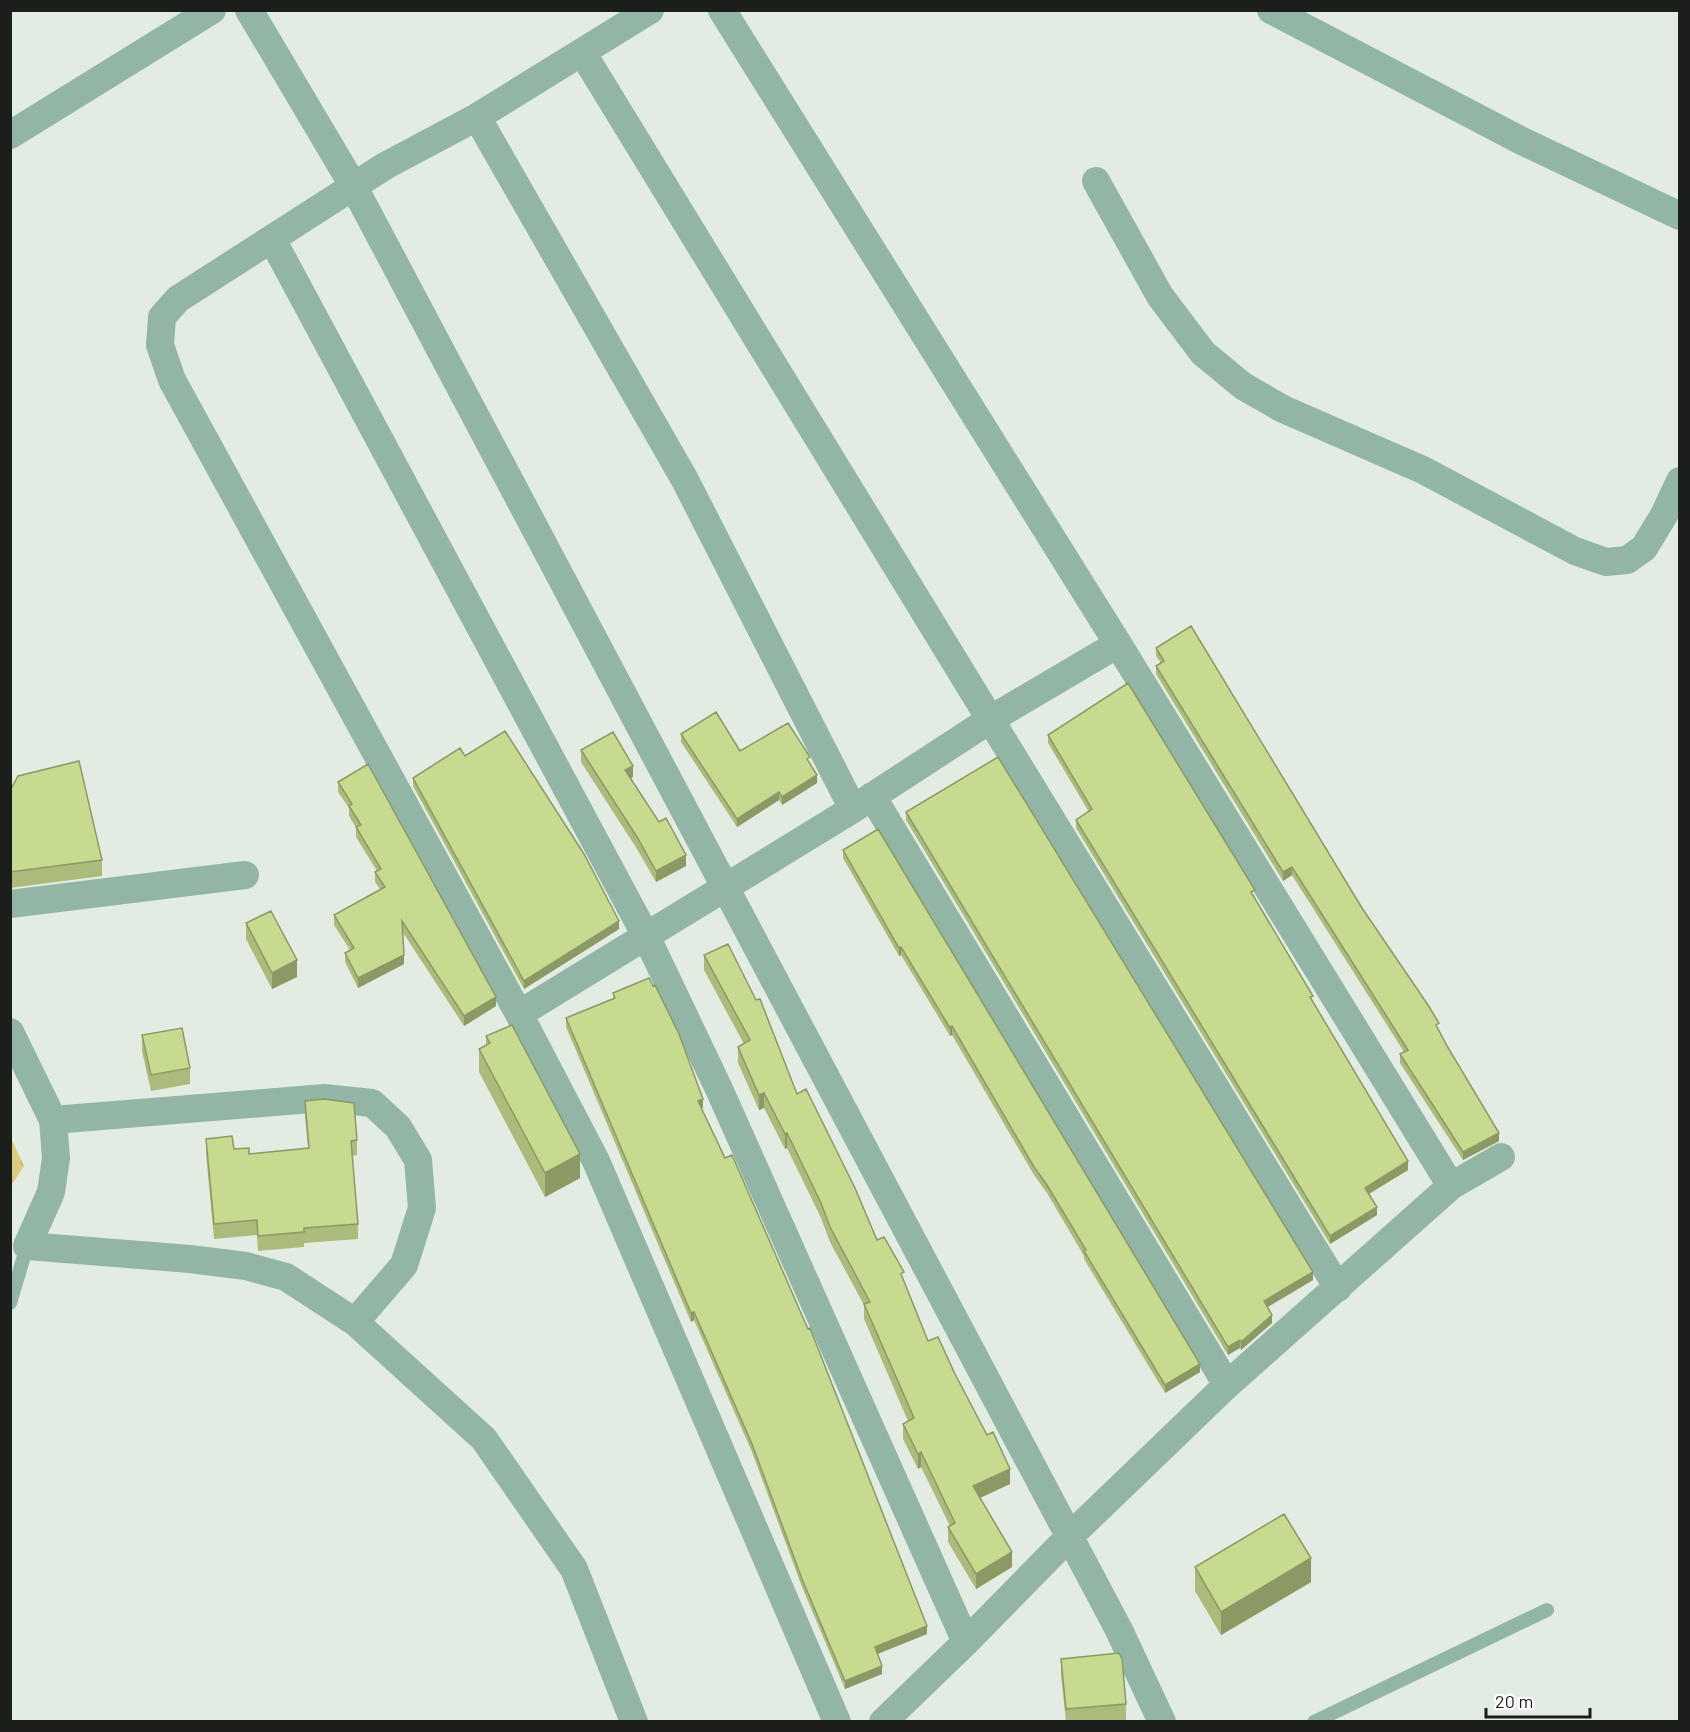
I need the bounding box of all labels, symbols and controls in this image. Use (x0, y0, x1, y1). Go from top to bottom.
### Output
scale bar (1486, 1681, 1590, 1719)
text: 20 m (1495, 1690, 1533, 1712)

